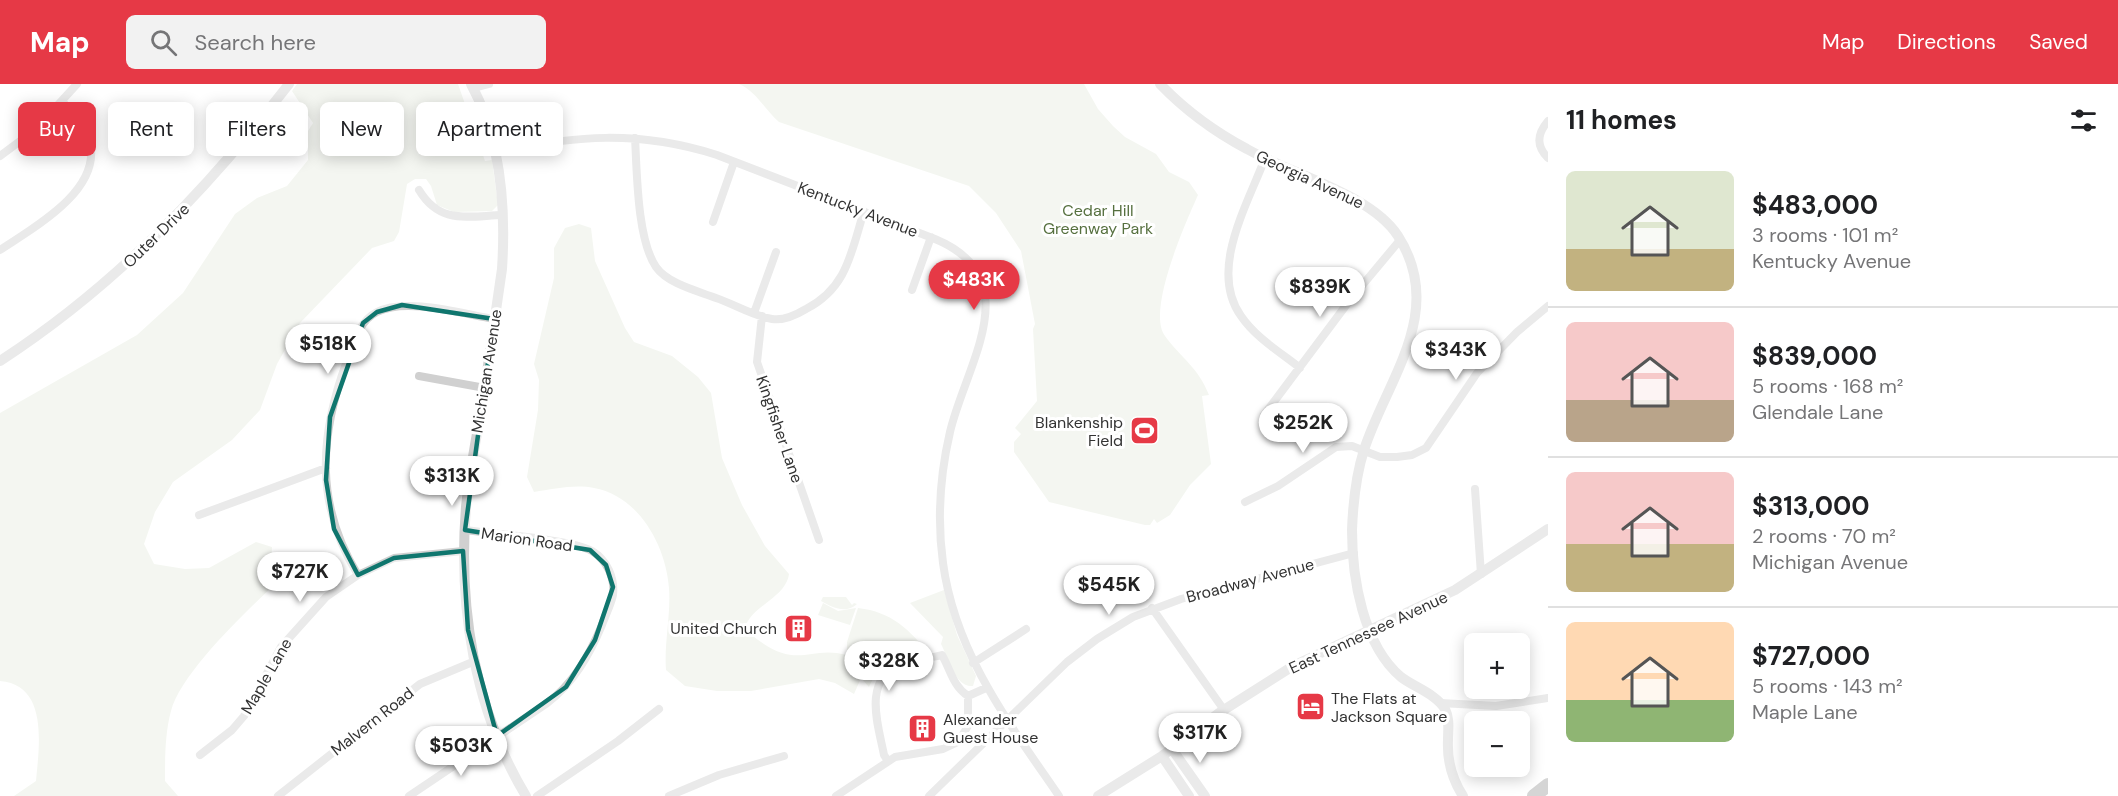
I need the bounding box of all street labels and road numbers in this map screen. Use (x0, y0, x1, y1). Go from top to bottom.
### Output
street label: Georgia Avenue (1253, 145, 1367, 214)
street label: Kentucky Avenue (795, 177, 921, 242)
street label: Outer Drive (119, 198, 194, 272)
street label: Michigan Avenue (466, 308, 507, 434)
street label: Kingfisher Lane (751, 373, 808, 486)
street label: Marion Road (480, 523, 574, 556)
street label: Broadway Avenue (1184, 553, 1316, 608)
street label: East Tennessee Avenue (1285, 586, 1451, 679)
street label: Maple Lane (236, 634, 297, 718)
street label: Malvern Road (327, 683, 418, 760)

